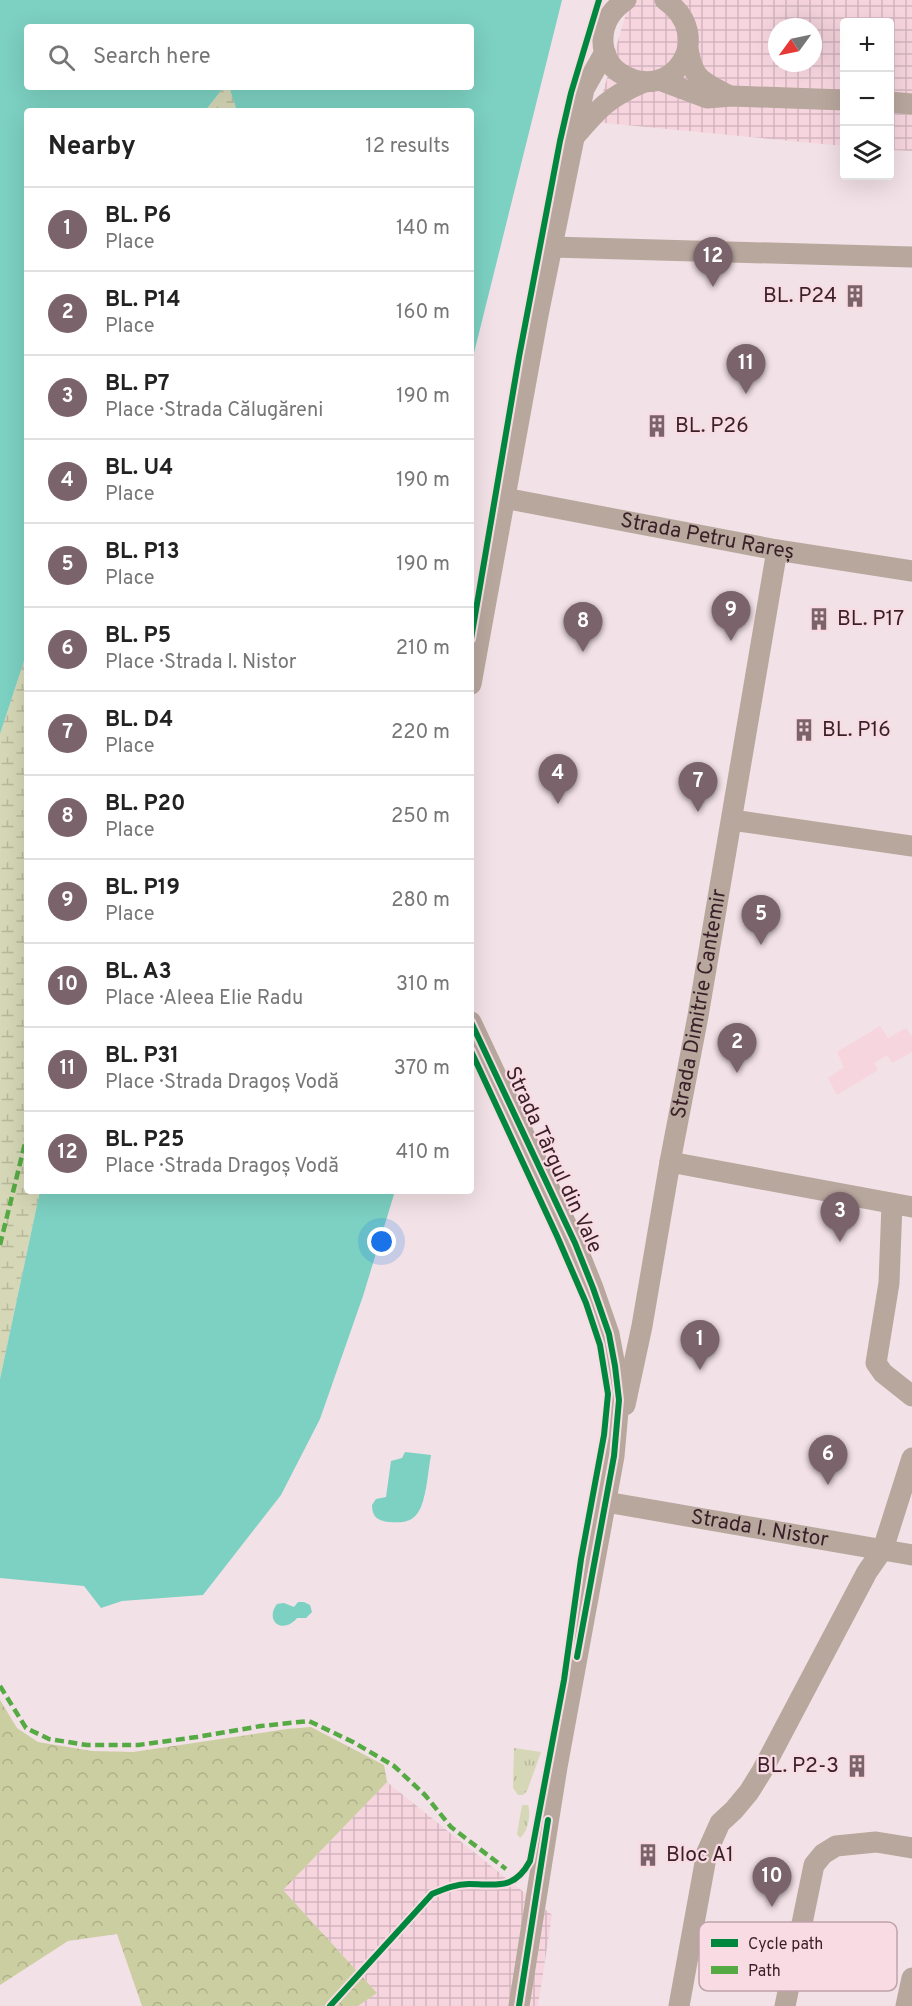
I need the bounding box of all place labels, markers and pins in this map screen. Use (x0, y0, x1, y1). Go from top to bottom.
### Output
pin: 12 (694, 238, 732, 287)
place label: BL. P24 (763, 283, 837, 310)
building icon: BL. P24 (842, 283, 868, 309)
pin: 11 (726, 344, 766, 394)
building icon: BL. P26 (644, 413, 670, 439)
place label: BL. P26 (675, 413, 749, 440)
pin: 9 (712, 592, 750, 641)
pin: 8 (564, 602, 602, 652)
building icon: BL. P17 (806, 606, 832, 632)
place label: BL. P17 (837, 606, 904, 633)
building icon: BL. P16 (791, 717, 817, 743)
place label: BL. P16 (822, 717, 891, 744)
pin: 4 (538, 754, 578, 804)
pin: 7 (678, 762, 718, 812)
pin: 5 (742, 896, 780, 945)
pin: 2 (718, 1024, 756, 1073)
pin: 3 (820, 1192, 860, 1242)
pin: 1 (680, 1320, 720, 1370)
pin: 6 (808, 1436, 848, 1485)
place label: BL. P2-3 (757, 1753, 839, 1780)
building icon: BL. P2-3 (844, 1753, 870, 1779)
building icon: Bloc A1 (635, 1842, 661, 1868)
place label: Bloc A1 (666, 1842, 734, 1869)
pin: 10 (752, 1858, 792, 1907)

